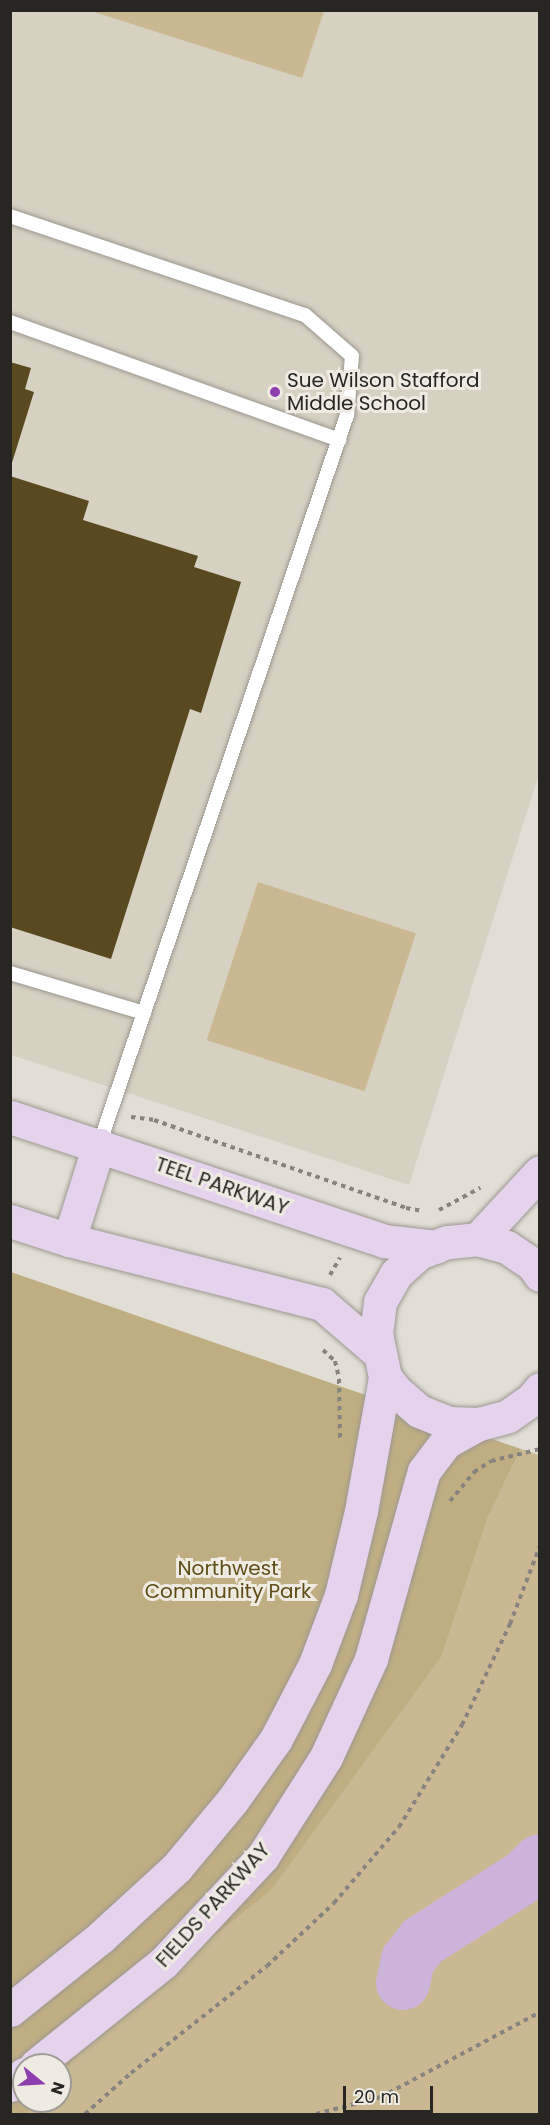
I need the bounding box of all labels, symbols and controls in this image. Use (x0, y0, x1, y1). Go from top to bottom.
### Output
place label: Sue Wilson Stafford Middle School (287, 368, 479, 415)
marker: Sue Wilson Stafford Middle School (268, 385, 282, 399)
street label: TEEL PARKWAY (152, 1152, 292, 1220)
park label: Northwest Community Park (145, 1556, 311, 1603)
street label: FIELDS PARKWAY (151, 1838, 275, 1972)
north arrow (12, 2053, 72, 2113)
scale bar (346, 2074, 436, 2112)
text: N (45, 2079, 70, 2097)
text: 20 m (354, 2084, 399, 2109)

